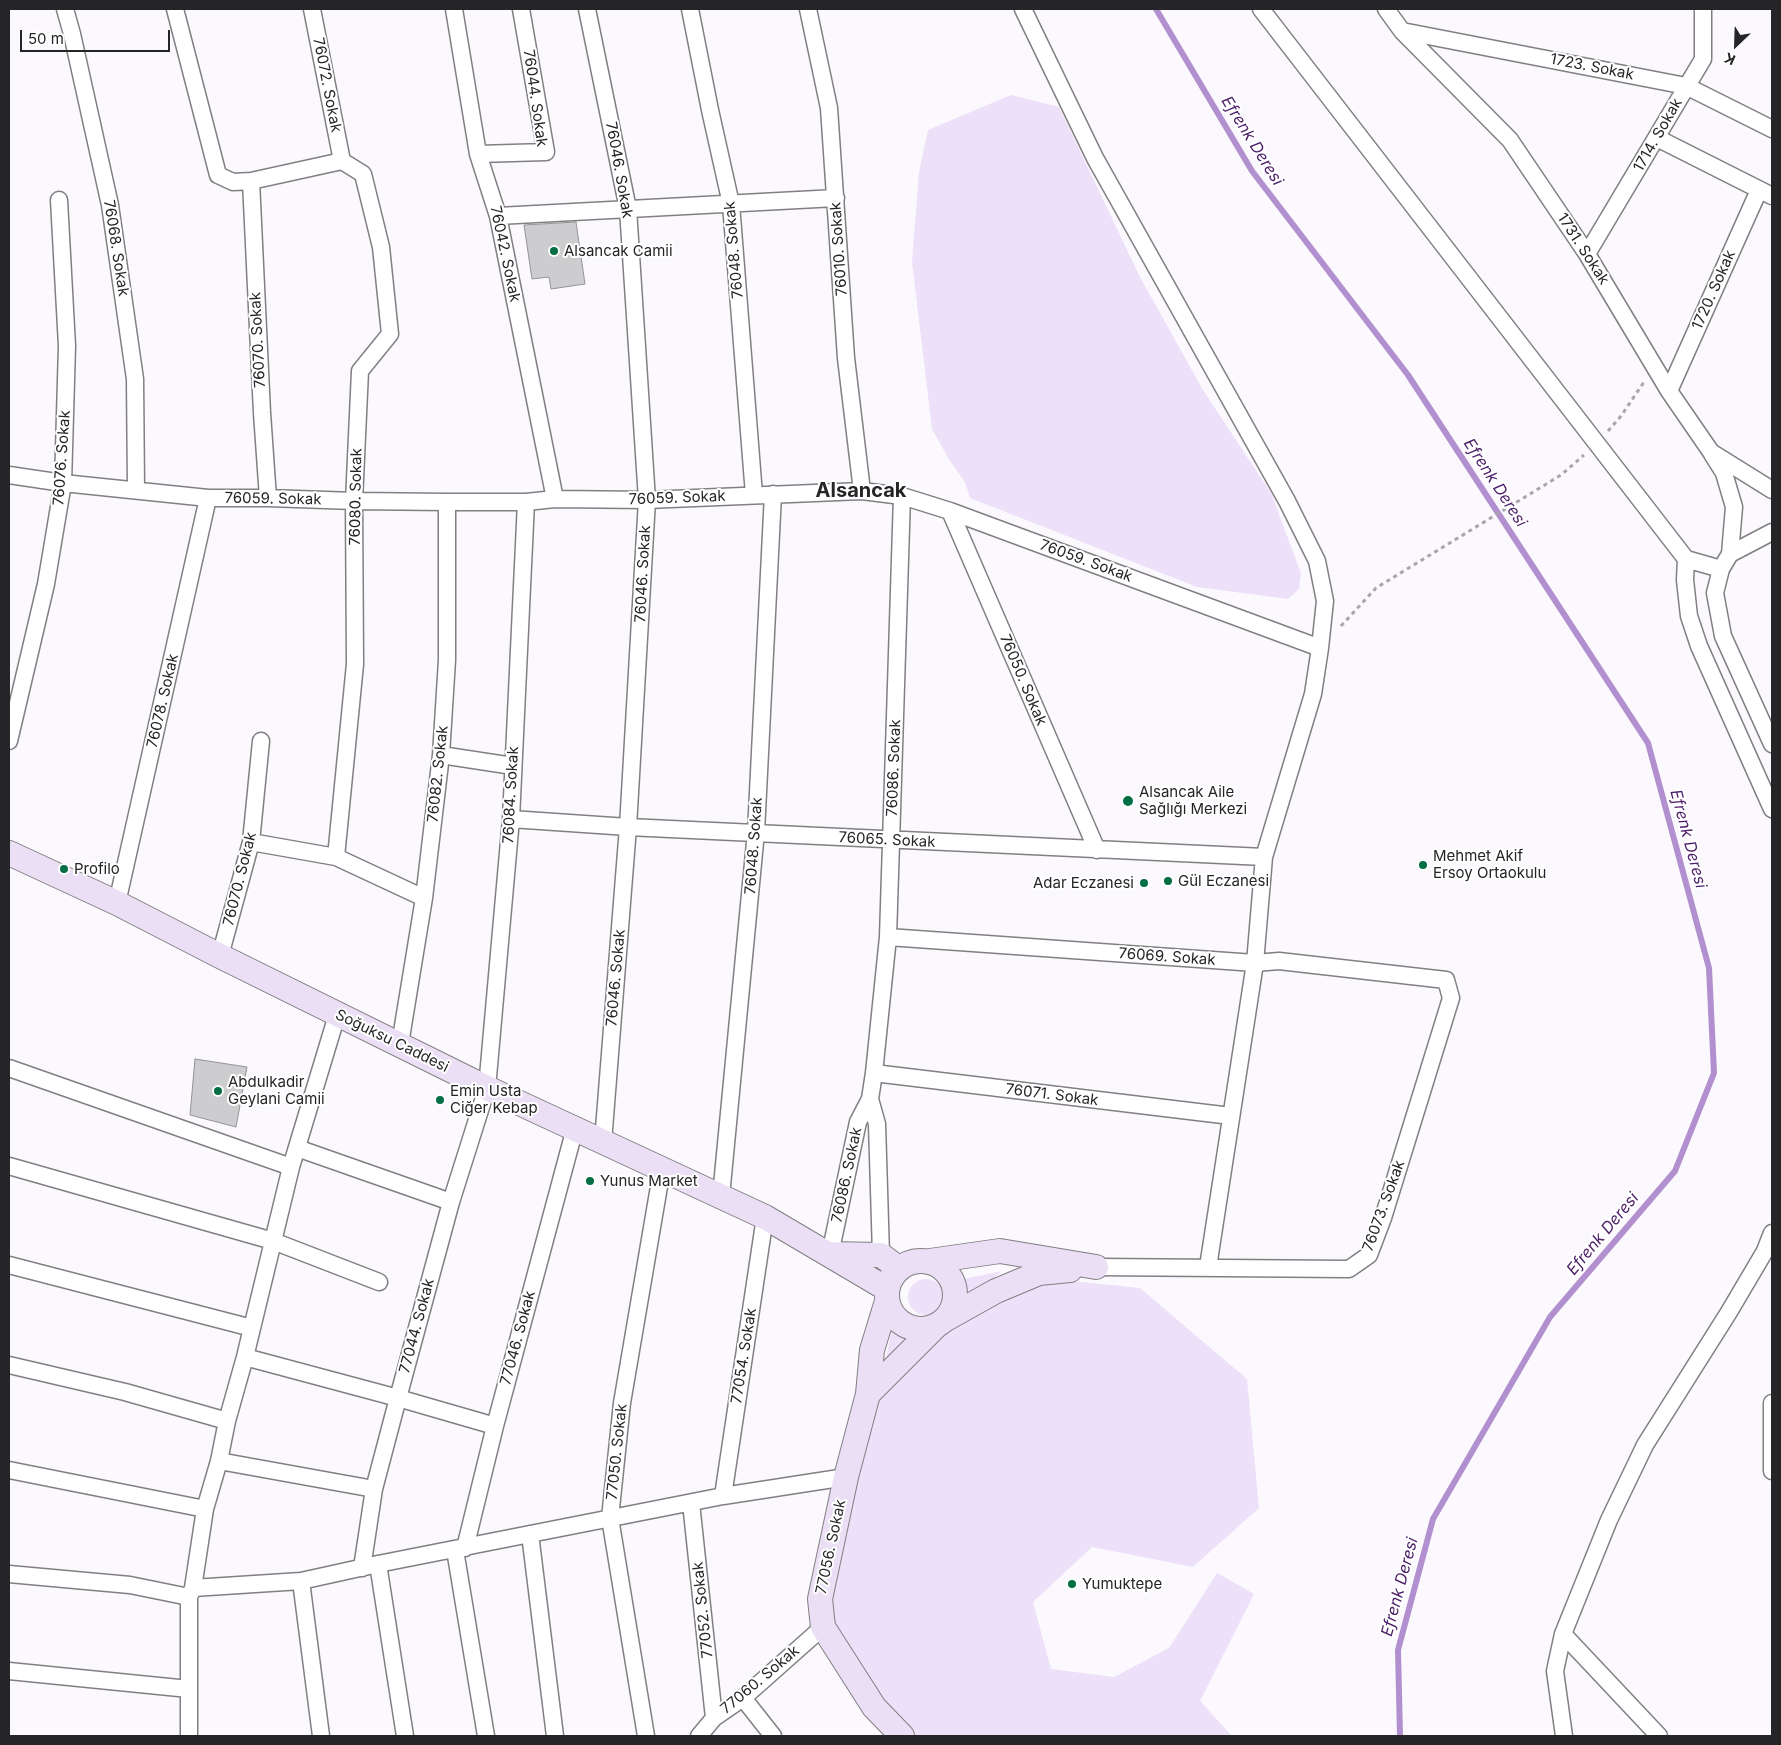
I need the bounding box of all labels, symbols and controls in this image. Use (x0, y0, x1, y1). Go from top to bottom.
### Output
scale bar (22, 20, 172, 52)
north arrow (1711, 20, 1761, 70)
text: 50 m (28, 29, 64, 48)
street label: 76072. Sokak (309, 36, 345, 134)
street label: 76044. Sokak (519, 48, 551, 148)
text: K (1722, 49, 1738, 69)
street label: 1723. Sokak (1549, 50, 1635, 84)
water label: Efrenk Deresi (1217, 93, 1287, 189)
street label: 1714. Sokak (1630, 95, 1686, 175)
street label: 76046. Sokak (602, 120, 636, 220)
street label: 76068. Sokak (99, 199, 133, 297)
street label: 76048. Sokak (721, 201, 747, 299)
street label: 76010. Sokak (827, 201, 851, 297)
street label: 76042. Sokak (486, 204, 524, 304)
street label: 1731. Sokak (1553, 210, 1613, 288)
place label: Alsancak Camii (564, 242, 673, 260)
marker: Alsancak Camii (548, 245, 560, 257)
street label: 1720. Sokak (1689, 248, 1739, 332)
street label: 76070. Sokak (246, 292, 270, 388)
street label: 76076. Sokak (50, 410, 74, 506)
water label: Efrenk Deresi (1459, 435, 1531, 531)
street label: 76080. Sokak (346, 448, 366, 546)
district label: Alsancak (816, 479, 906, 503)
street label: 76059. Sokak (628, 487, 726, 509)
street label: 76059. Sokak (224, 489, 322, 509)
street label: 76046. Sokak (631, 525, 655, 623)
street label: 76059. Sokak (1037, 536, 1135, 586)
street label: 76050. Sokak (996, 632, 1050, 728)
street label: 76078. Sokak (143, 652, 183, 750)
street label: 76086. Sokak (883, 719, 905, 817)
street label: 76082. Sokak (424, 725, 452, 823)
street label: 76084. Sokak (499, 746, 523, 844)
place label: Alsancak Aile Sağlığı Merkezi (1139, 783, 1247, 818)
water label: Efrenk Deresi (1666, 788, 1710, 890)
marker: Alsancak Aile Sağlığı Merkezi (1121, 794, 1135, 808)
street label: 76048. Sokak (742, 797, 766, 895)
street label: 76065. Sokak (838, 828, 936, 852)
street label: 76070. Sokak (220, 830, 260, 928)
place label: Mehmet Akif Ersoy Ortaokulu (1433, 847, 1546, 882)
marker: Mehmet Akif Ersoy Ortaokulu (1417, 859, 1429, 871)
place label: Profilo (74, 860, 120, 878)
marker: Profilo (58, 863, 70, 875)
place label: Gül Eczanesi (1178, 872, 1269, 890)
place label: Adar Eczanesi (1033, 874, 1134, 892)
marker: Gül Eczanesi (1162, 875, 1174, 887)
marker: Adar Eczanesi (1138, 877, 1150, 889)
street label: 76046. Sokak (603, 929, 629, 1027)
street label: 76069. Sokak (1118, 945, 1216, 969)
street label: Soğuksu Caddesi (332, 1006, 452, 1076)
place label: Abdulkadir Geylani Camii (228, 1073, 325, 1108)
street label: 76071. Sokak (1005, 1080, 1099, 1110)
place label: Emin Usta Ciğer Kebap (450, 1082, 538, 1117)
marker: Abdulkadir Geylani Camii (212, 1085, 224, 1097)
marker: Emin Usta Ciğer Kebap (434, 1094, 446, 1106)
street label: 76086. Sokak (828, 1126, 866, 1224)
street label: 76073. Sokak (1359, 1158, 1409, 1254)
place label: Yunus Market (600, 1172, 698, 1190)
marker: Yunus Market (584, 1175, 596, 1187)
water label: Efrenk Deresi (1563, 1189, 1643, 1279)
street label: 77044. Sokak (396, 1277, 438, 1375)
street label: 77046. Sokak (497, 1289, 539, 1387)
street label: 77054. Sokak (728, 1307, 760, 1405)
street label: 77050. Sokak (603, 1403, 631, 1501)
street label: 77056. Sokak (812, 1498, 850, 1596)
water label: Efrenk Deresi (1378, 1536, 1422, 1638)
street label: 77052. Sokak (689, 1561, 717, 1659)
place label: Yumuktepe (1082, 1575, 1162, 1593)
marker: Yumuktepe (1066, 1578, 1078, 1590)
street label: 77060. Sokak (717, 1642, 803, 1718)

